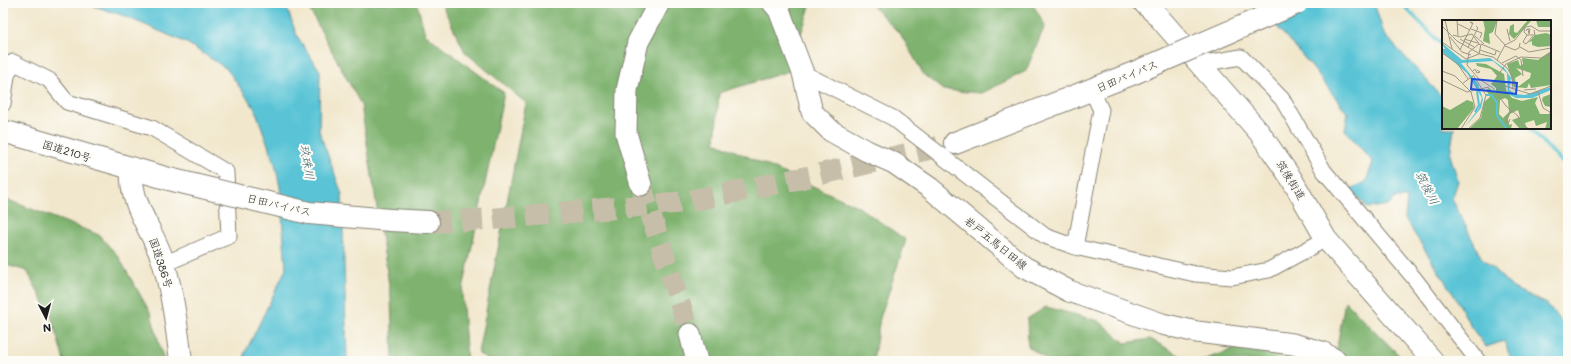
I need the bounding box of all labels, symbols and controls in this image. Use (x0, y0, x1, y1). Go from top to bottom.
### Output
inset map (1442, 20, 1551, 129)
street label: 日田バイパス (1094, 56, 1160, 95)
street label: 国道210号 (41, 136, 94, 165)
water label: 玖珠川 (297, 143, 319, 181)
street label: 筑後街道 (1273, 157, 1309, 202)
water label: 筑後川 (1413, 168, 1443, 207)
street label: 日田バイパス (245, 190, 313, 219)
street label: 岩戸五馬日田線 (962, 213, 1031, 273)
street label: 国道386号 (146, 235, 177, 290)
north arrow (26, 298, 66, 338)
text: N (42, 321, 52, 336)

